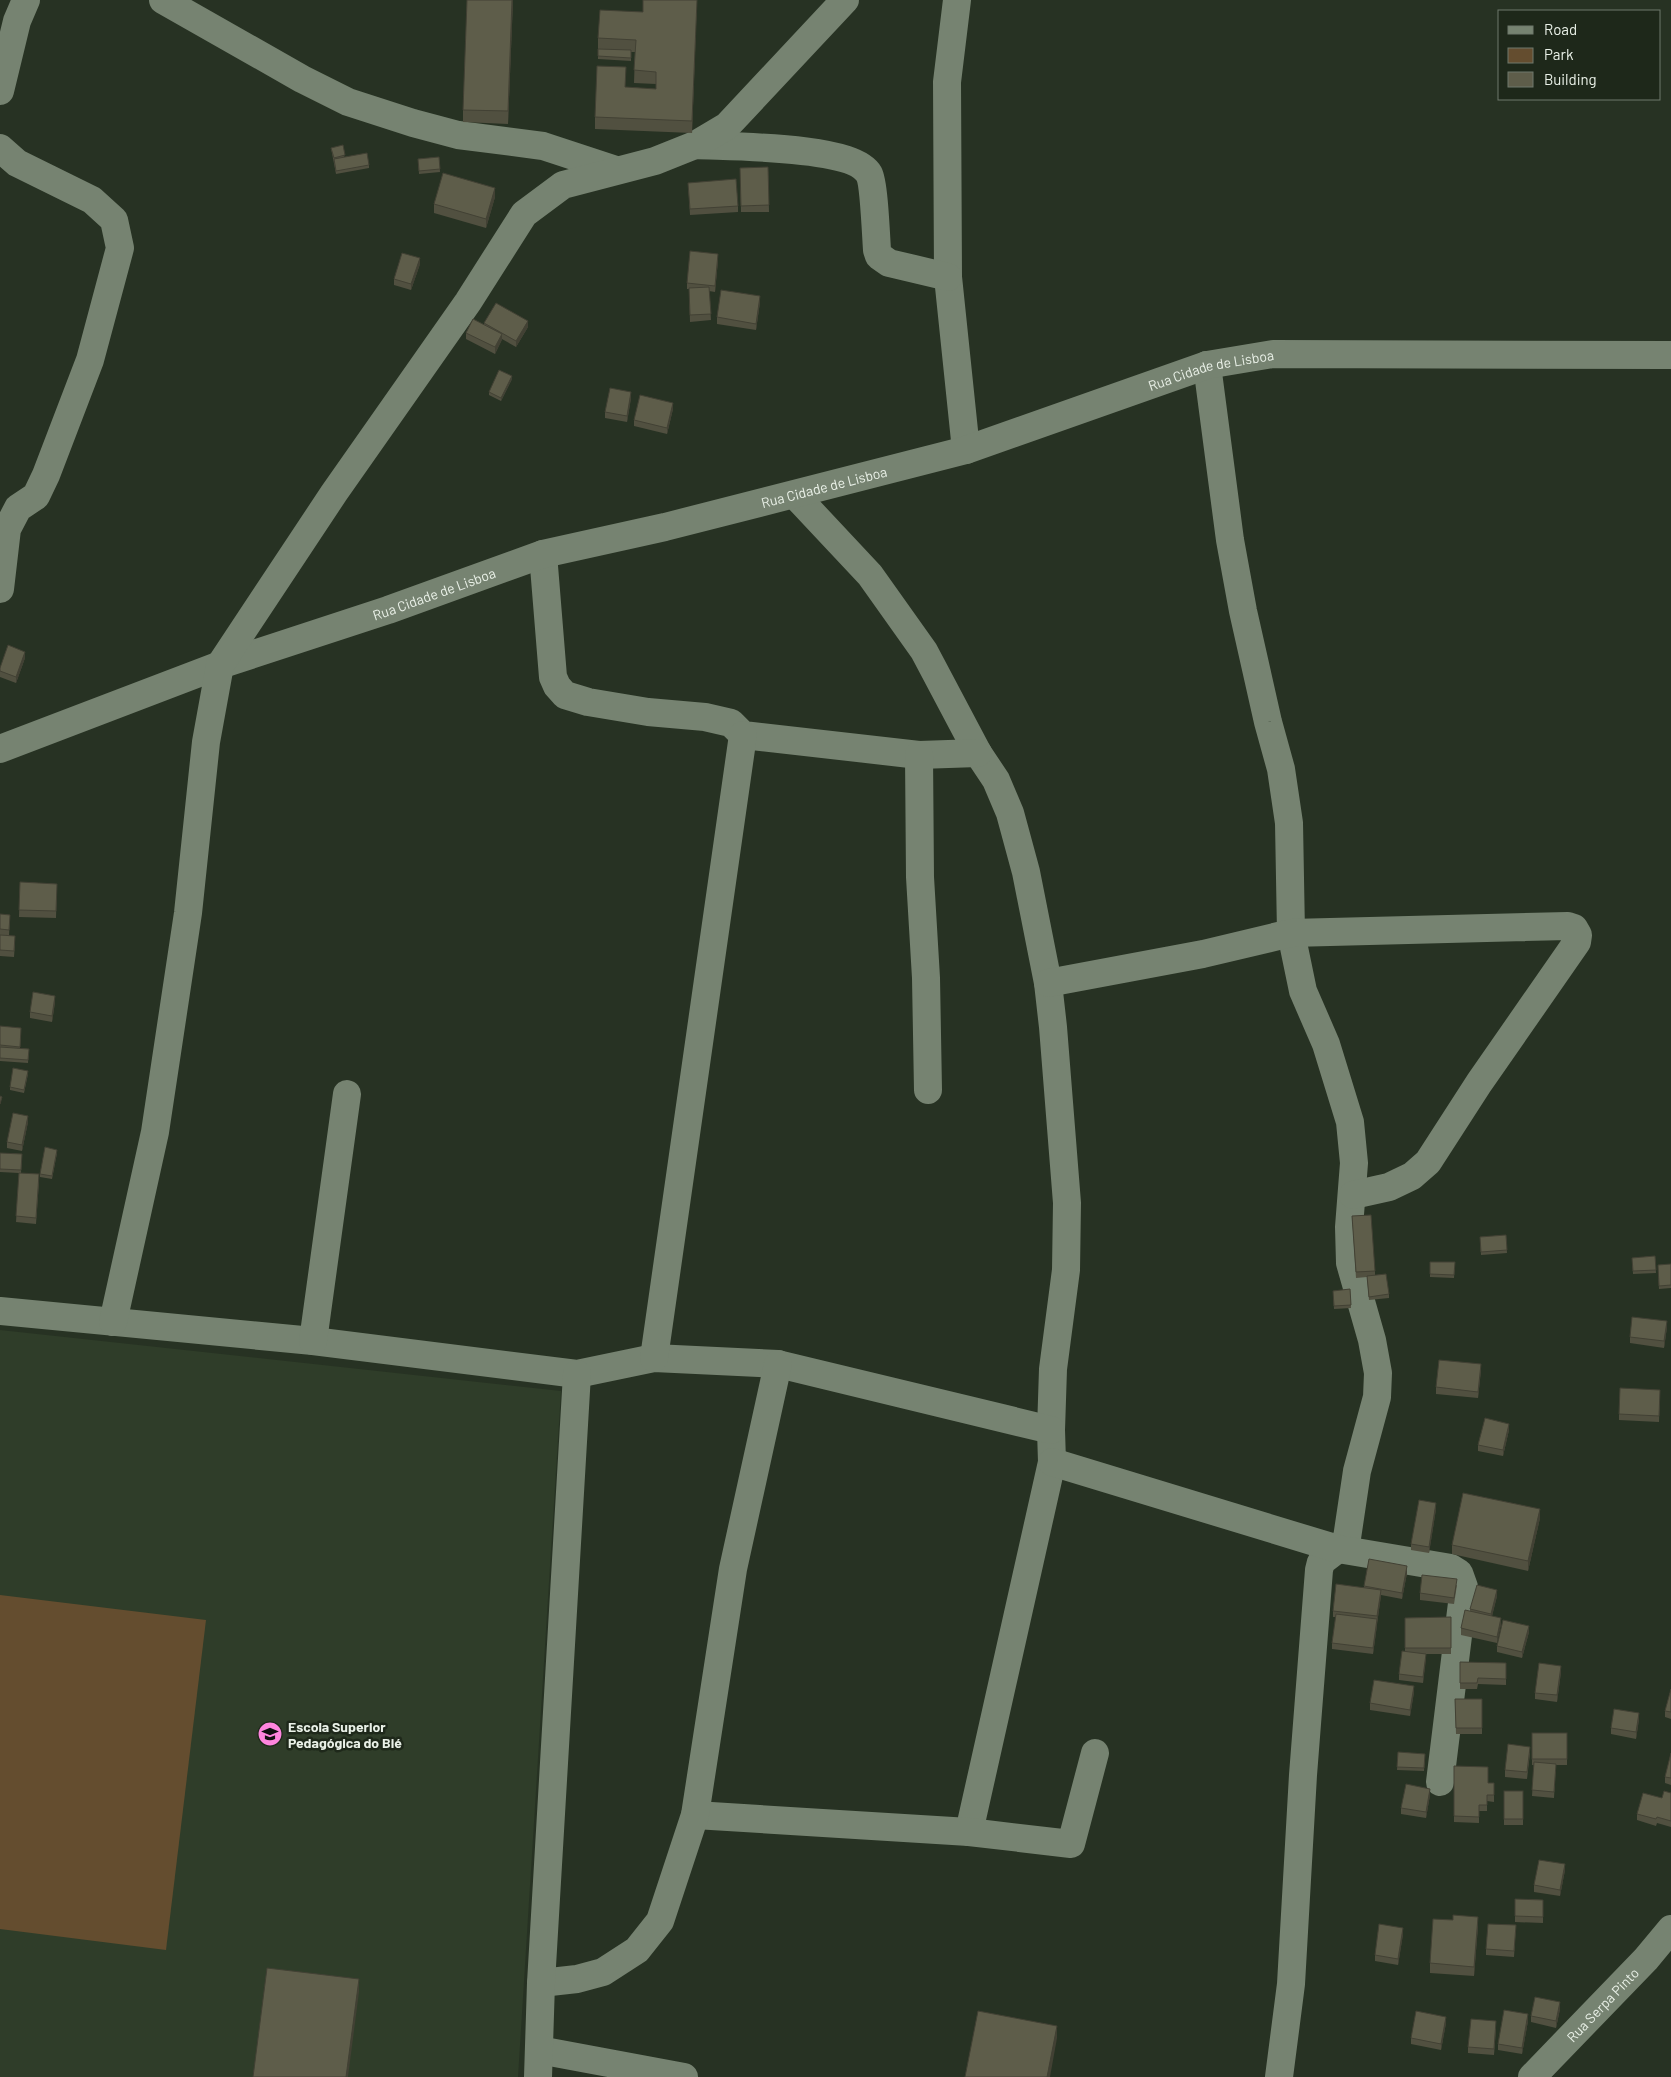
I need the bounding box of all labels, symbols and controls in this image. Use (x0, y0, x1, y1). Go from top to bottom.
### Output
legend (1498, 10, 1661, 100)
text: Road (1544, 20, 1577, 38)
text: Park (1544, 45, 1574, 63)
text: Building (1544, 70, 1597, 88)
street label: Rua Cidade de Lisboa (1146, 346, 1275, 394)
street label: Rua Cidade de Lisboa (759, 462, 889, 511)
street label: Rua Cidade de Lisboa (370, 563, 498, 623)
place label: Escola Superior Pedagógica do Bié (288, 1718, 402, 1751)
school or university icon: Escola Superior Pedagógica do Bié (257, 1721, 283, 1747)
street label: Rua Serpa Pinto (1563, 1964, 1642, 2045)

